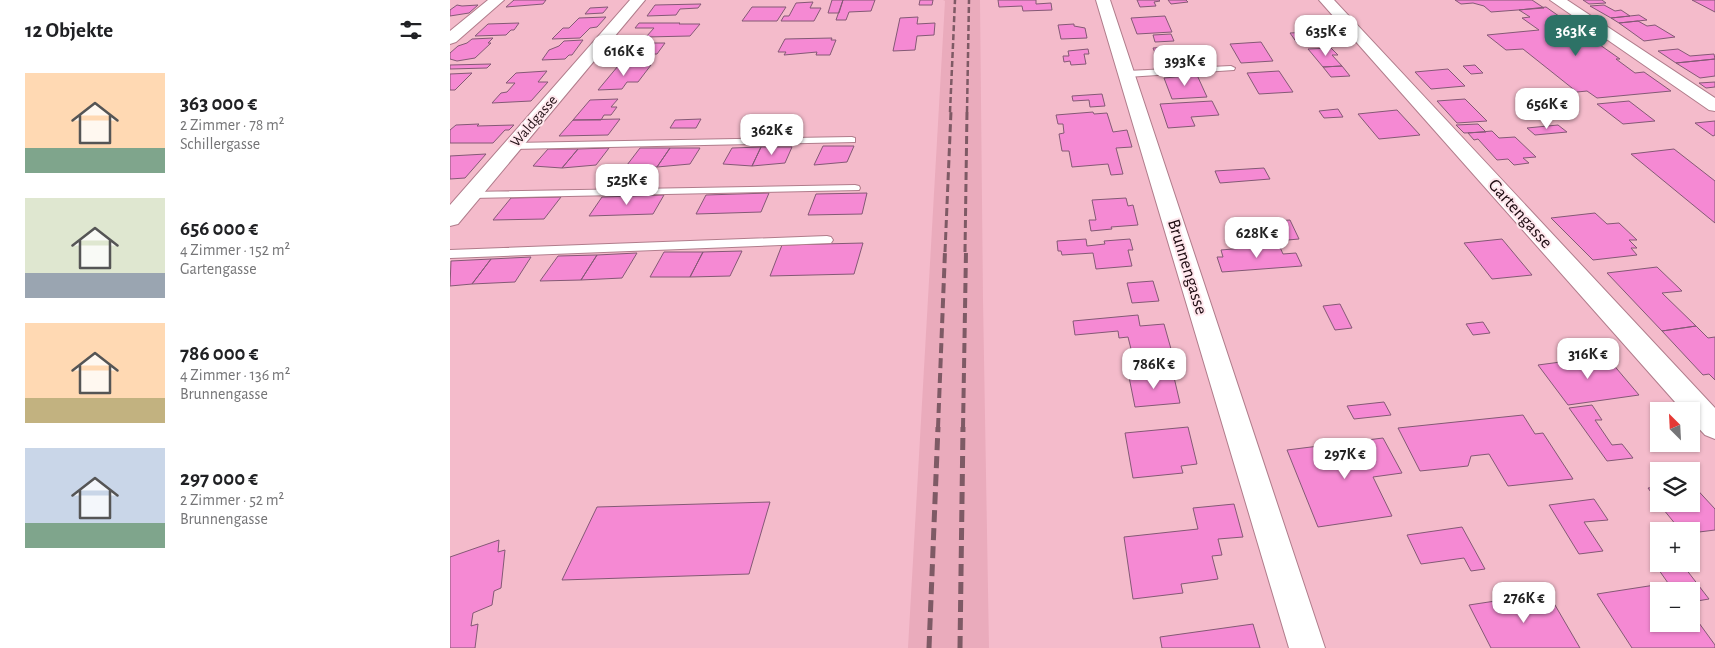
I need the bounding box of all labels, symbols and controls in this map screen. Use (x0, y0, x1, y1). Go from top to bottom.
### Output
pin: 635K € (1285, 15, 1367, 57)
pin: 363K € (1535, 15, 1617, 57)
icon: filters (397, 16, 425, 44)
text: 12 Objekte (25, 20, 113, 41)
text: 635K € (1306, 23, 1346, 39)
text: 363K € (1556, 23, 1596, 39)
pin: 616K € (583, 34, 665, 77)
text: 616K € (604, 43, 644, 59)
pin: 393K € (1144, 44, 1226, 87)
text: 393K € (1165, 53, 1205, 69)
pin: 656K € (1506, 88, 1588, 130)
street label: Waldgasse (508, 92, 560, 150)
icon: home (65, 93, 125, 153)
text: 363 000 € (180, 93, 257, 114)
text: 656K € (1526, 96, 1568, 112)
pin: 362K € (731, 114, 813, 156)
text: 2 Zimmer · 78 m² (180, 117, 284, 133)
text: 362K € (751, 122, 793, 138)
text: Schillergasse (180, 136, 260, 152)
pin: 525K € (586, 164, 668, 206)
text: 525K € (607, 172, 647, 188)
street label: Gartengasse (1484, 176, 1556, 252)
pin: 628K € (1216, 216, 1298, 259)
street label: Brunnengasse (1164, 217, 1210, 317)
icon: home (65, 218, 125, 278)
text: 656 000 € (180, 218, 258, 239)
text: 628K € (1236, 225, 1278, 241)
text: 4 Zimmer · 152 m² (180, 242, 290, 258)
text: Gartengasse (180, 261, 257, 277)
pin: 316K € (1547, 338, 1629, 380)
icon: home (65, 343, 125, 403)
text: 786 000 € (180, 343, 259, 364)
text: 316K € (1568, 346, 1608, 362)
pin: 786K € (1113, 348, 1195, 390)
text: 786K € (1133, 356, 1175, 372)
text: 4 Zimmer · 136 m² (180, 367, 290, 383)
text: Brunnengasse (180, 386, 268, 402)
north arrow (1650, 402, 1700, 452)
map controls (1650, 402, 1700, 632)
pin: 297K € (1304, 438, 1386, 480)
text: 297K € (1324, 446, 1366, 462)
button: layers (1650, 462, 1700, 512)
icon: home (65, 468, 125, 528)
text: 297 000 € (180, 468, 258, 489)
text: 2 Zimmer · 52 m² (180, 492, 284, 508)
text: Brunnengasse (180, 511, 268, 527)
button: + (1650, 522, 1700, 572)
pin: 276K € (1483, 582, 1565, 624)
button: − (1650, 582, 1700, 632)
text: 276K € (1503, 590, 1545, 606)

